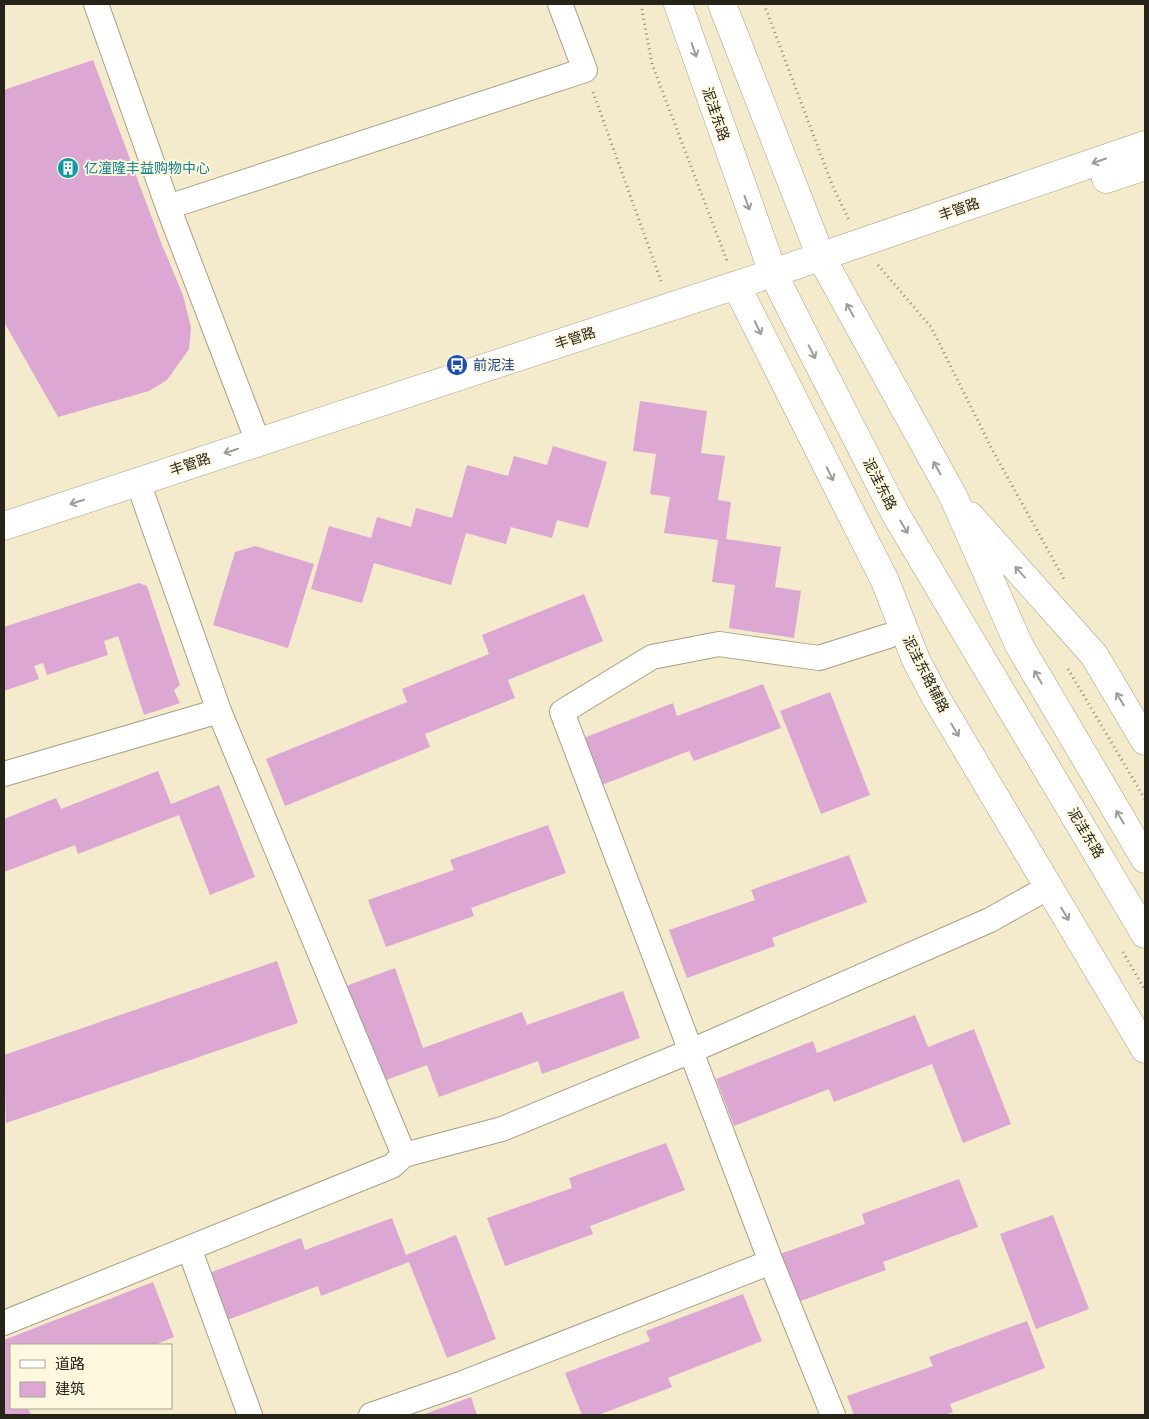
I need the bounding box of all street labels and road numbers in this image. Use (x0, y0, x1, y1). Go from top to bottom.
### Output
street label: 泥洼东路 (699, 85, 734, 143)
street label: 丰管路 (936, 194, 981, 223)
street label: 丰管路 (552, 323, 597, 352)
street label: 丰管路 (167, 449, 212, 478)
street label: 泥洼东路 (860, 455, 901, 513)
street label: 泥洼东路辅路 (900, 632, 953, 715)
street label: 泥洼东路 (1065, 804, 1108, 861)

